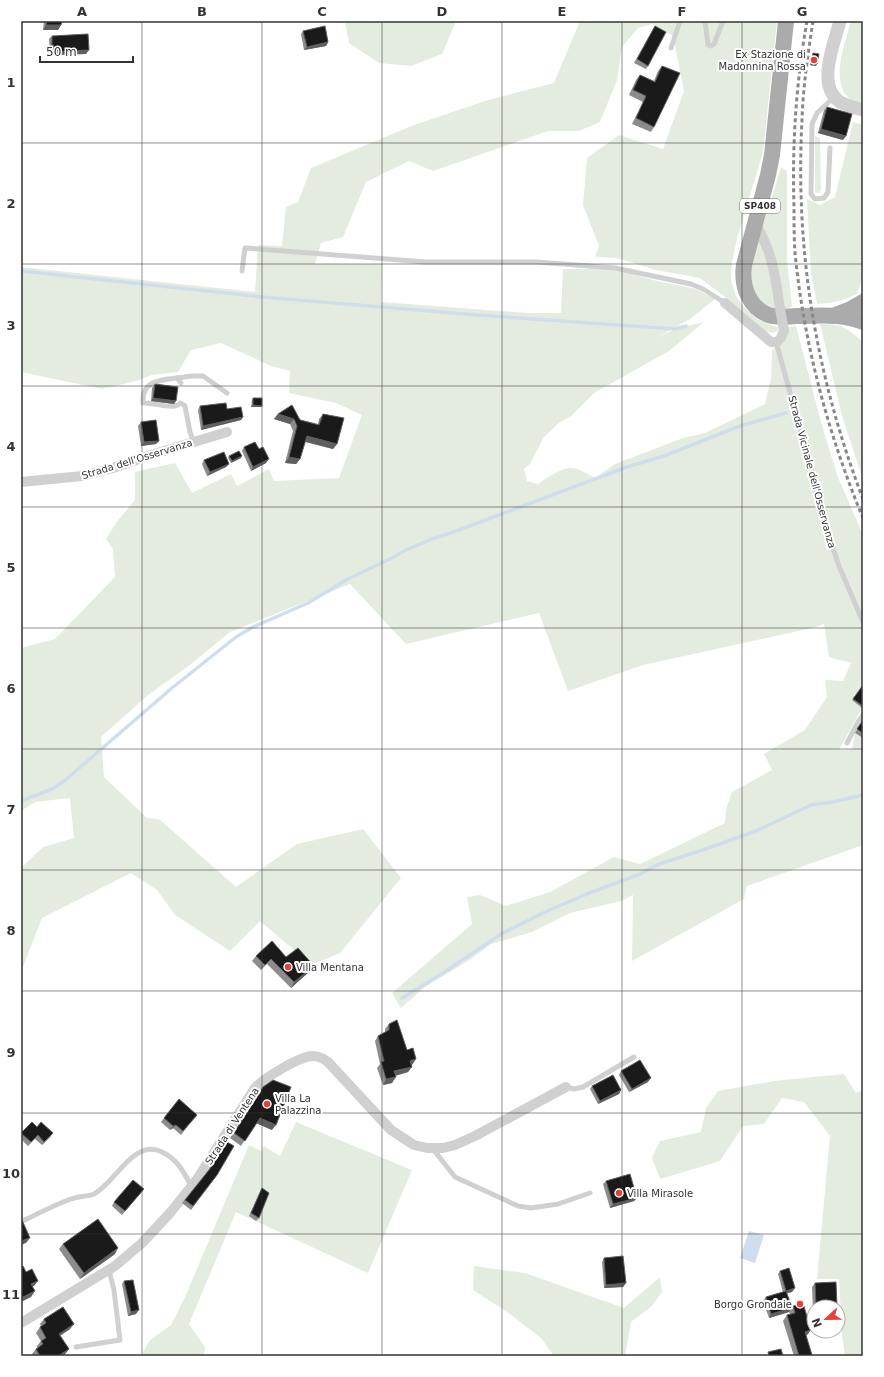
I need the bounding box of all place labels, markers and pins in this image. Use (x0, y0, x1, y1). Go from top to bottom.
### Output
place label: Ex Stazione di Madonnina Rossa (719, 49, 806, 72)
marker: Ex Stazione di Madonnina Rossa (809, 55, 819, 65)
marker: Villa Mentana (283, 962, 293, 972)
place label: Villa Mentana (296, 962, 364, 973)
place label: Villa La Palazzina (275, 1093, 321, 1116)
marker: Villa La Palazzina (262, 1099, 272, 1109)
marker: Villa Mirasole (614, 1188, 624, 1198)
place label: Villa Mirasole (627, 1188, 693, 1199)
place label: Borgo Grondaie (714, 1299, 792, 1310)
marker: Borgo Grondaie (795, 1299, 805, 1309)

